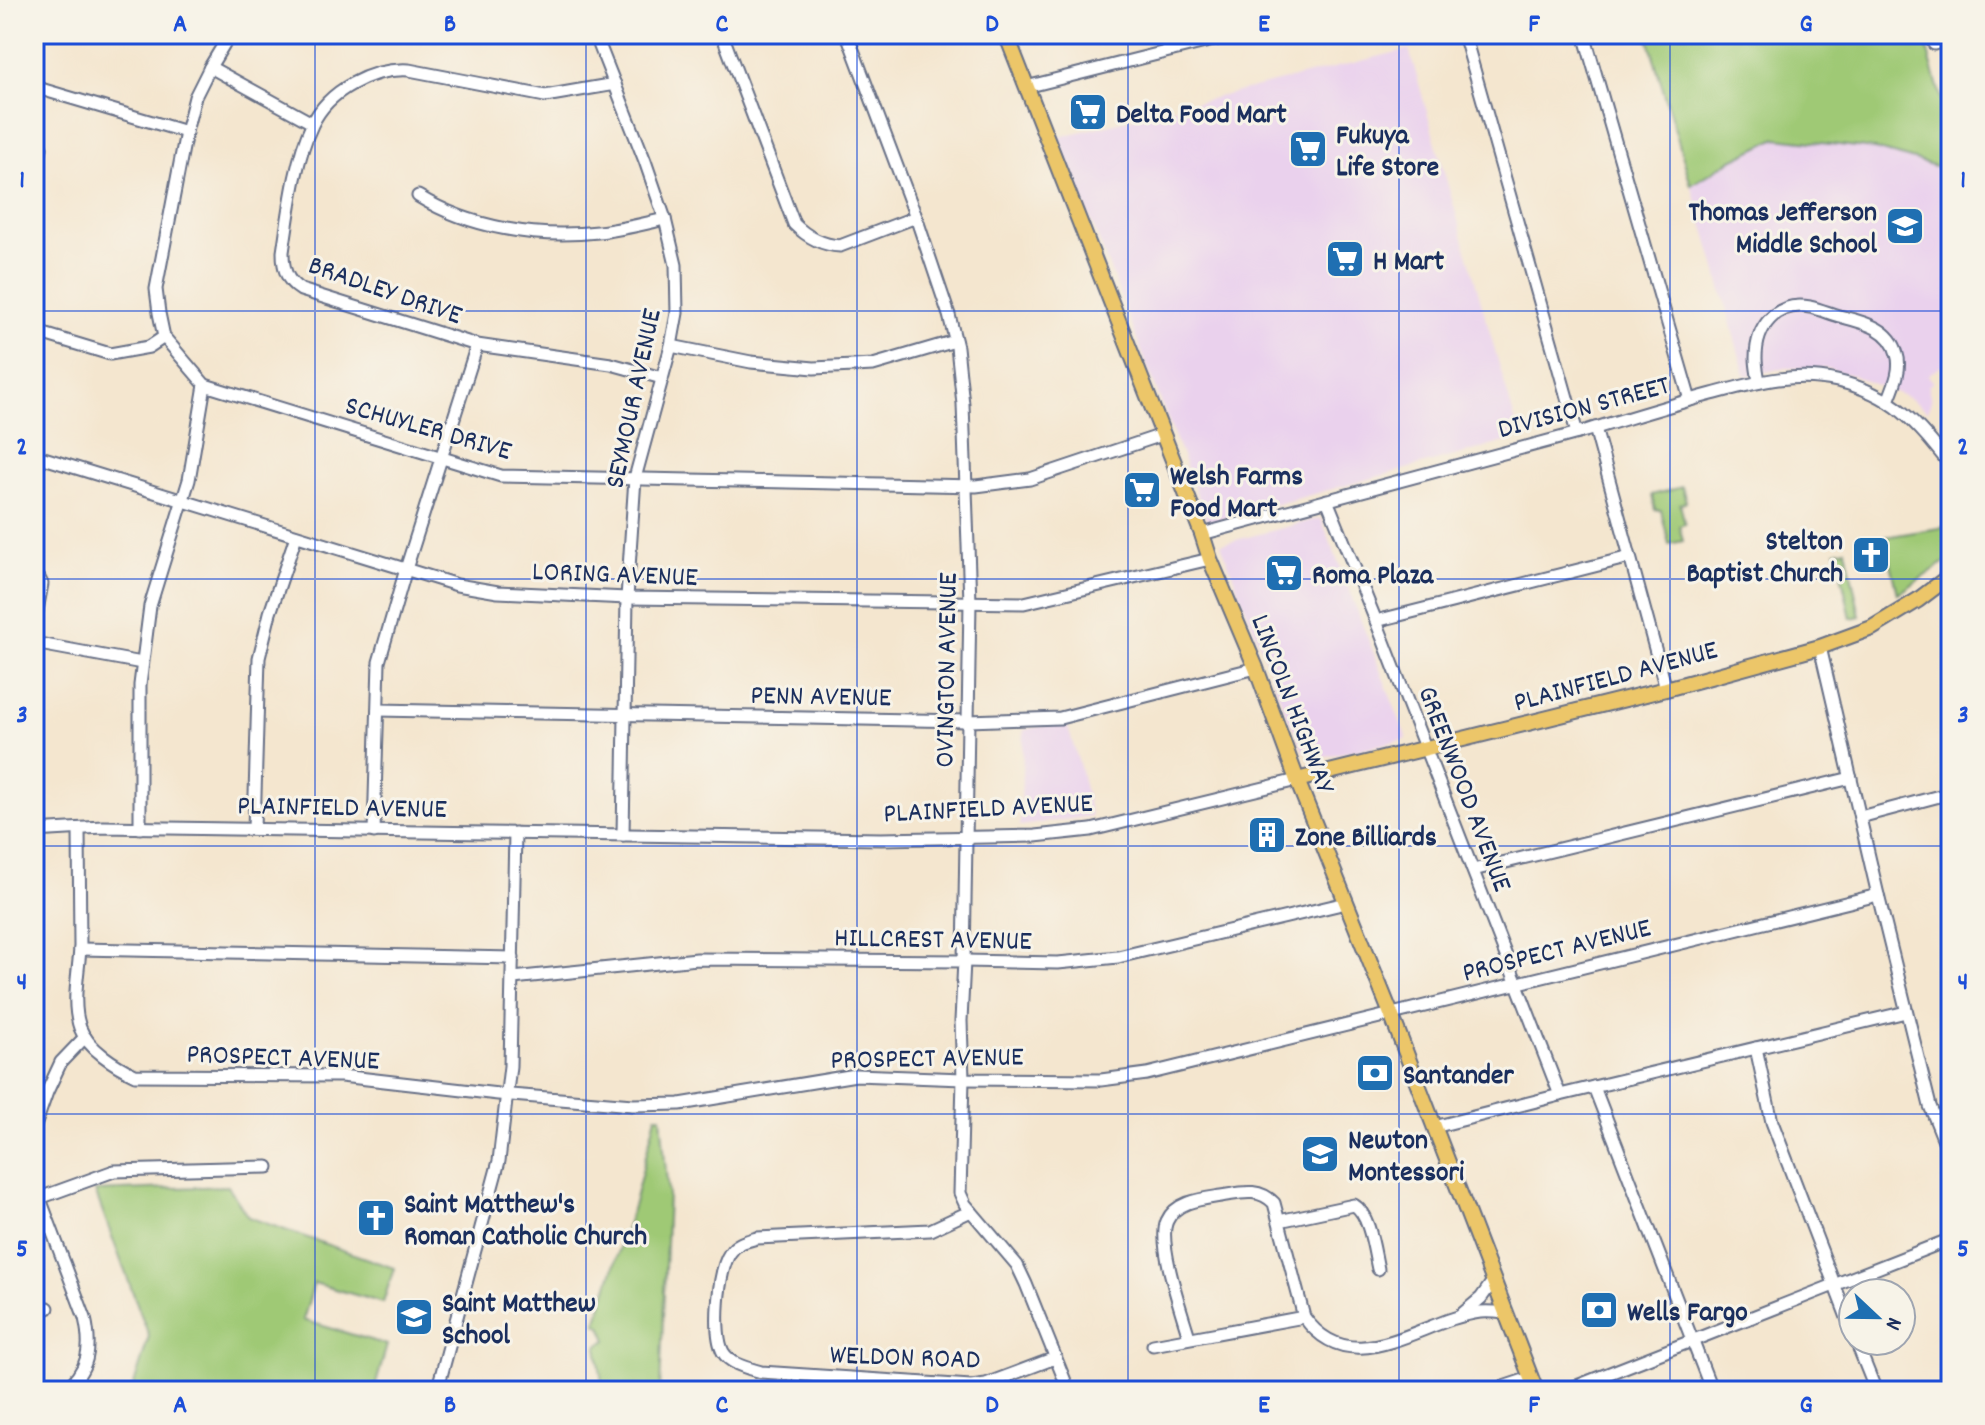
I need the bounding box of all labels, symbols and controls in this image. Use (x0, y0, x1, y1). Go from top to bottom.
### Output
text: A (173, 7, 187, 44)
text: B (444, 7, 456, 44)
text: C (716, 7, 729, 44)
text: D (985, 7, 999, 44)
text: E (1258, 7, 1270, 44)
text: F (1528, 7, 1540, 44)
text: G (1799, 7, 1813, 44)
supermarket icon: Delta Food Mart (1067, 91, 1109, 133)
place label: Delta Food Mart (1116, 97, 1287, 137)
place label: Fukuya Life Store (1336, 118, 1439, 190)
supermarket icon: Fukuya Life Store (1287, 128, 1329, 170)
text: 1 (19, 163, 25, 200)
text: 1 (1960, 163, 1966, 200)
place label: Thomas Jefferson Middle School (1689, 195, 1877, 267)
school or university icon: Thomas Jefferson Middle School (1884, 205, 1926, 247)
supermarket icon: H Mart (1324, 238, 1366, 280)
place label: H Mart (1373, 244, 1445, 284)
street label: BRADLEY DRIVE (302, 248, 467, 338)
street label: SEYMOUR AVENUE (597, 305, 675, 493)
street label: DIVISION STREET (1494, 368, 1675, 452)
street label: SCHUYLER DRIVE (340, 388, 516, 474)
text: 2 (16, 430, 28, 467)
text: 2 (1957, 430, 1969, 467)
place label: Welsh Farms Food Mart (1170, 459, 1303, 531)
supermarket icon: Welsh Farms Food Mart (1121, 469, 1163, 511)
place label: Stelton Baptist Church (1687, 524, 1843, 596)
church icon: Stelton Baptist Church (1850, 534, 1892, 576)
supermarket icon: Roma Plaza (1263, 552, 1305, 594)
street label: LORING AVENUE (531, 554, 699, 600)
place label: Roma Plaza (1312, 558, 1434, 598)
street label: OVINGTON AVENUE (927, 572, 971, 768)
street label: LINCOLN HIGHWAY (1238, 610, 1343, 801)
street label: PLAINFIELD AVENUE (1510, 632, 1723, 725)
street label: PENN AVENUE (750, 678, 892, 720)
street label: GREENWOOD AVENUE (1405, 681, 1520, 899)
text: 3 (16, 698, 28, 735)
text: 3 (1957, 698, 1969, 735)
street label: PLAINFIELD AVENUE (883, 786, 1094, 836)
street label: PLAINFIELD AVENUE (237, 788, 447, 832)
building icon: Zone Billiards (1246, 814, 1288, 856)
place label: Zone Billiards (1295, 820, 1437, 860)
street label: PROSPECT AVENUE (1459, 910, 1656, 996)
street label: HILLCREST AVENUE (834, 920, 1032, 964)
text: 4 (17, 965, 27, 1002)
text: 4 (1958, 965, 1968, 1002)
street label: PROSPECT AVENUE (186, 1037, 380, 1083)
street label: PROSPECT AVENUE (830, 1039, 1024, 1083)
bank icon: Santander (1354, 1052, 1396, 1094)
place label: Santander (1403, 1058, 1514, 1098)
place label: Newton Montessori (1348, 1123, 1464, 1195)
school or university icon: Newton Montessori (1299, 1133, 1341, 1175)
place label: Saint Matthew's Roman Catholic Church (404, 1187, 647, 1259)
church icon: Saint Matthew's Roman Catholic Church (355, 1197, 397, 1239)
text: 5 (16, 1232, 28, 1269)
text: 5 (1957, 1232, 1969, 1269)
north arrow (1837, 1277, 1917, 1357)
place label: Saint Matthew School (442, 1286, 596, 1358)
bank icon: Wells Fargo (1578, 1289, 1620, 1331)
place label: Wells Fargo (1627, 1295, 1748, 1335)
school or university icon: Saint Matthew School (393, 1296, 435, 1338)
text: N (1876, 1312, 1909, 1334)
street label: WELDON ROAD (829, 1337, 981, 1383)
text: A (173, 1388, 187, 1425)
text: B (444, 1388, 456, 1425)
text: C (716, 1388, 729, 1425)
text: D (985, 1388, 999, 1425)
text: E (1258, 1388, 1270, 1425)
text: F (1528, 1388, 1540, 1425)
text: G (1799, 1388, 1813, 1425)

